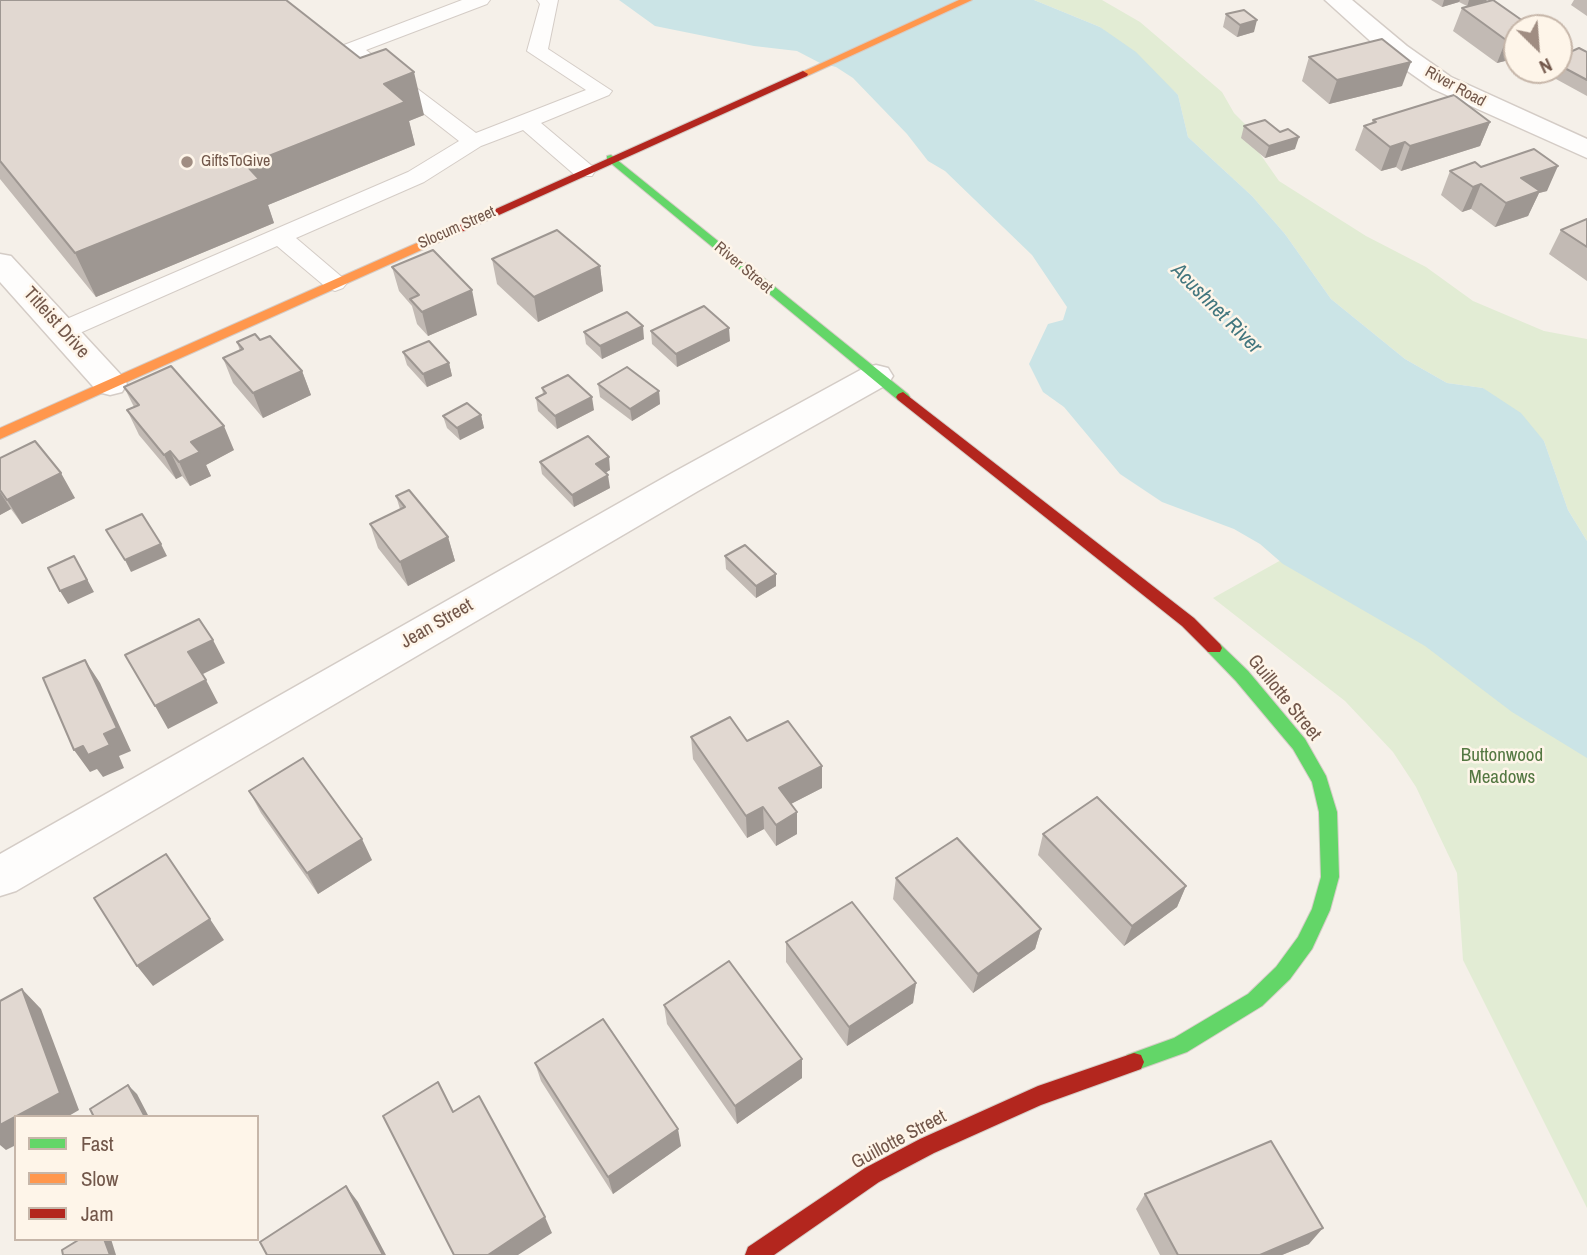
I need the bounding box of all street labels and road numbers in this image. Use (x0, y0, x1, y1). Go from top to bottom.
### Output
street label: River Road (1421, 63, 1489, 111)
street label: Slocum Street (415, 202, 499, 254)
street label: River Street (710, 238, 776, 298)
street label: Titleist Drive (18, 283, 94, 363)
street label: Jean Street (397, 594, 477, 654)
street label: Guillotte Street (1242, 650, 1326, 746)
street label: Guillotte Street (848, 1106, 950, 1174)

